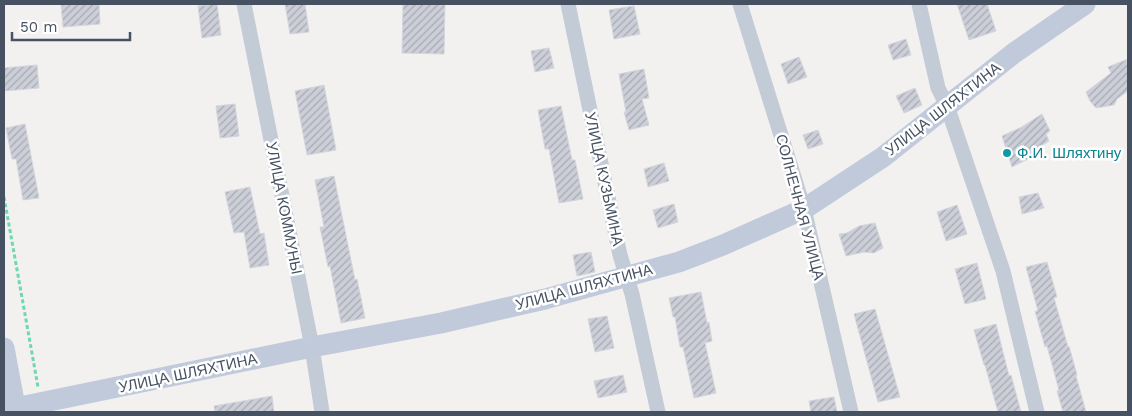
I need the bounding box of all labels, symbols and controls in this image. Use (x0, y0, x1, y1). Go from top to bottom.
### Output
scale bar (12, 10, 130, 42)
text: 50 m (20, 18, 57, 36)
street label: УЛИЦА ШЛЯХТИНА (882, 58, 1004, 160)
street label: УЛИЦА КУЗЬМИНА (581, 110, 627, 248)
street label: СОЛНЕЧНАЯ УЛИЦА (772, 132, 828, 282)
street label: УЛИЦА КОММУНЫ (262, 140, 306, 276)
place label: Ф.И. Шляхтину (1017, 144, 1122, 162)
marker: Ф.И. Шляхтину (1001, 147, 1013, 159)
street label: УЛИЦА ШЛЯХТИНА (514, 260, 654, 314)
street label: УЛИЦА ШЛЯХТИНА (117, 350, 259, 396)

